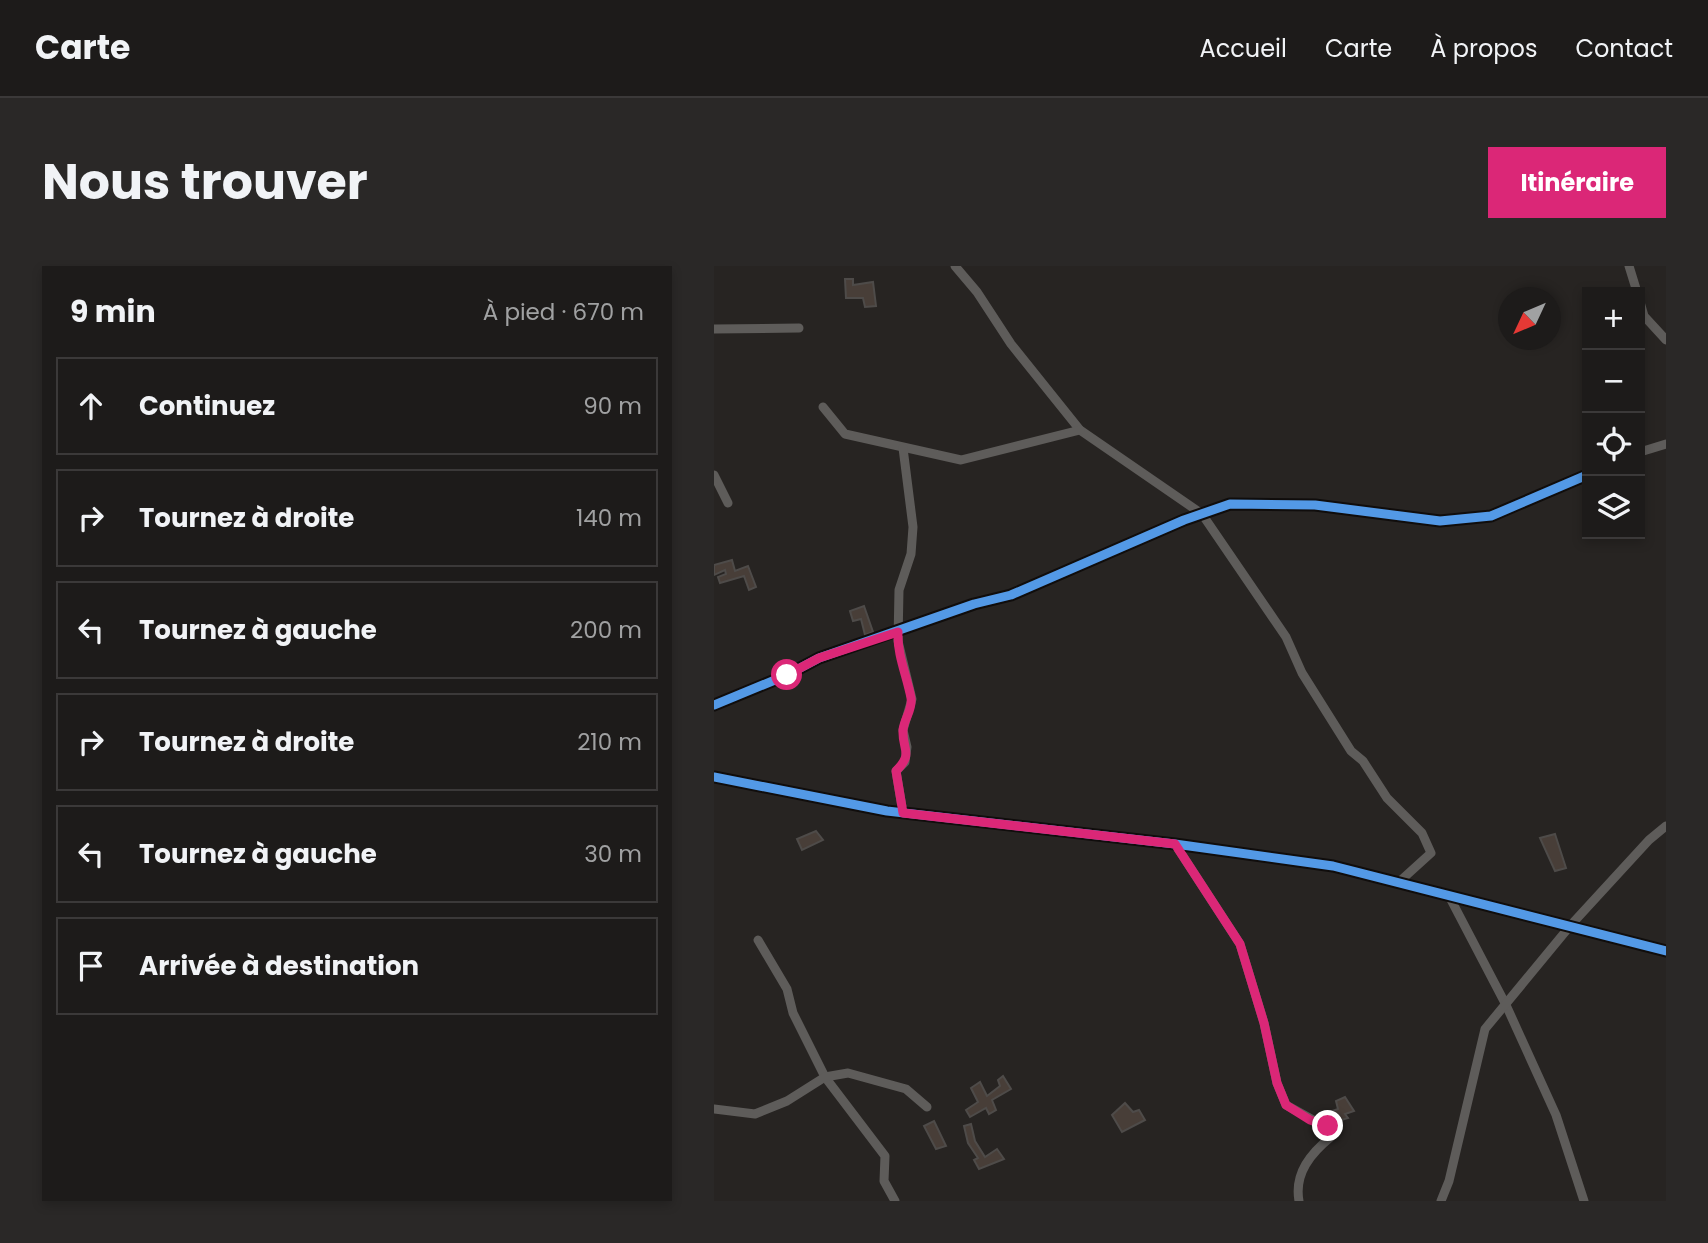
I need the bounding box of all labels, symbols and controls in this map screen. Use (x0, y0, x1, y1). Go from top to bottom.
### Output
text: Carte (35, 24, 130, 71)
text: Accueil (1200, 32, 1287, 65)
text: Carte (1325, 32, 1392, 65)
text: À propos (1430, 32, 1537, 65)
text: Contact (1575, 32, 1673, 65)
button: Itinéraire (1488, 147, 1666, 218)
text: Nous trouver (42, 148, 368, 216)
north arrow (1498, 287, 1561, 350)
map controls (1582, 287, 1645, 539)
button: + (1582, 287, 1645, 350)
text: 9 min (70, 290, 156, 333)
text: À pied · 670 m (483, 296, 644, 328)
button: − (1582, 350, 1645, 413)
icon: ahead (72, 387, 110, 425)
text: Continuez (139, 388, 275, 424)
text: 90 m (583, 390, 642, 422)
button: locate (1582, 413, 1645, 476)
button: layers (1582, 476, 1645, 539)
icon: right (72, 499, 110, 537)
text: Tournez à droite (139, 500, 354, 536)
text: 140 m (576, 502, 642, 534)
icon: left (72, 611, 110, 649)
text: Tournez à gauche (139, 612, 377, 648)
text: 200 m (570, 614, 642, 646)
route start (771, 659, 802, 690)
icon: right (72, 723, 110, 761)
text: Tournez à droite (139, 724, 354, 760)
text: 210 m (577, 726, 642, 758)
icon: left (72, 835, 110, 873)
text: Tournez à gauche (139, 836, 377, 872)
text: 30 m (584, 838, 642, 870)
icon: arrive (72, 947, 110, 985)
text: Arrivée à destination (139, 948, 419, 984)
route end (1312, 1110, 1343, 1141)

